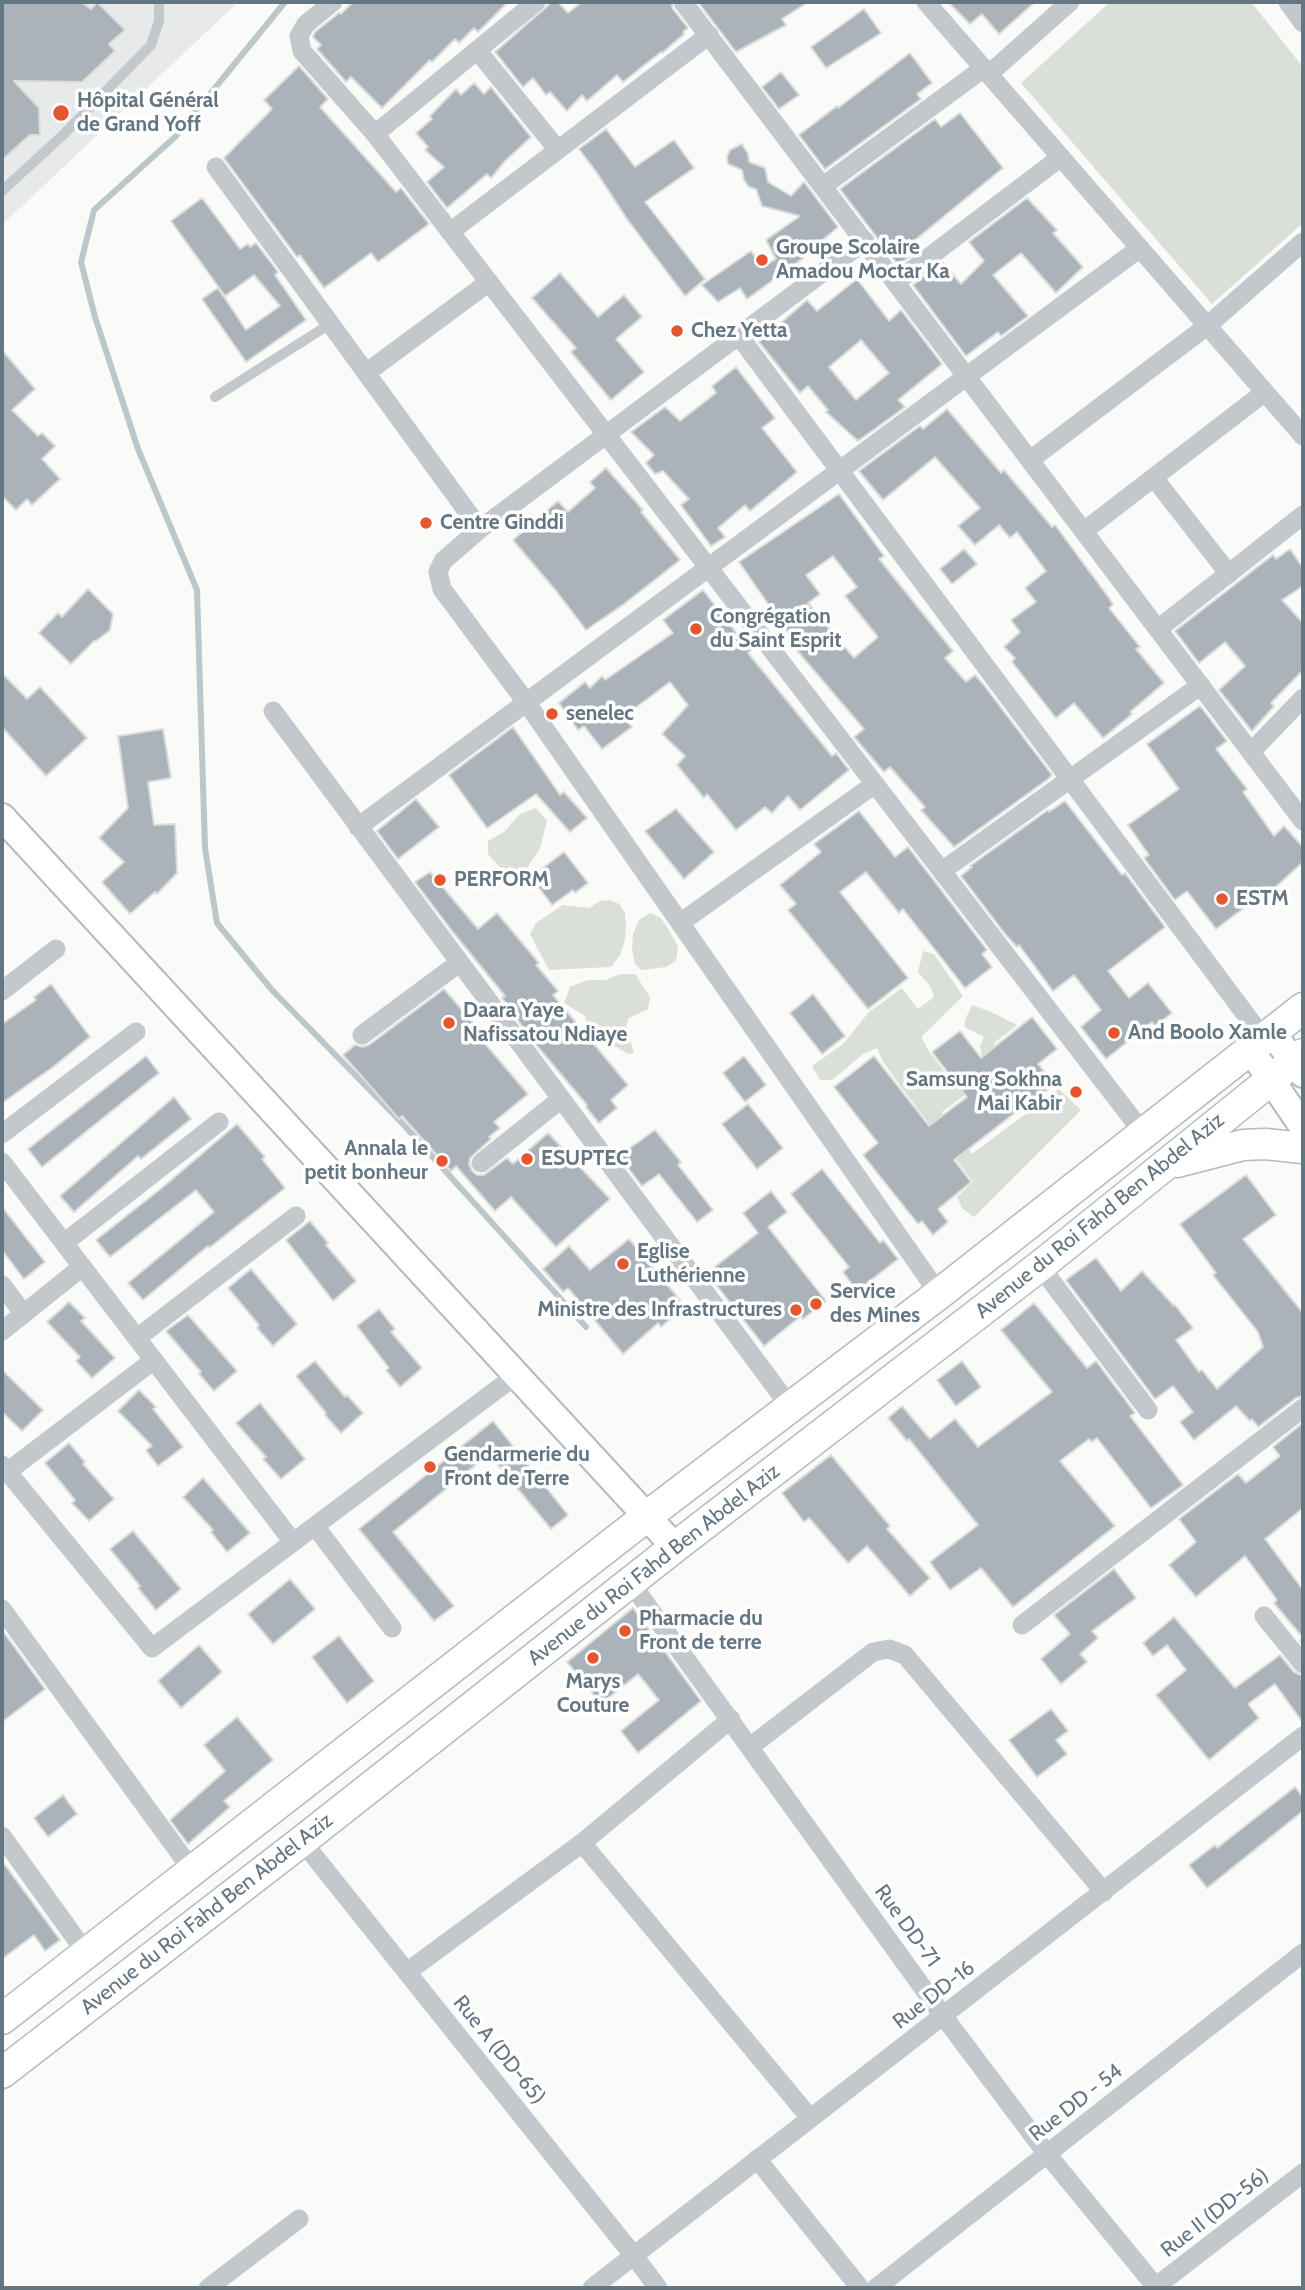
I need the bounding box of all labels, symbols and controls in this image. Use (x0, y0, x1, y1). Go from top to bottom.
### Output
place label: Hôpital Général de Grand Yoff (77, 88, 219, 138)
marker: Hôpital Général de Grand Yoff (51, 103, 71, 123)
place label: Groupe Scolaire Amadou Moctar Ka (776, 235, 950, 285)
marker: Groupe Scolaire Amadou Moctar Ka (754, 252, 770, 268)
place label: Chez Yetta (691, 318, 787, 344)
marker: Chez Yetta (669, 323, 685, 339)
place label: Centre Ginddi (440, 510, 564, 536)
marker: Centre Ginddi (418, 515, 434, 531)
place label: Congrégation du Saint Esprit (710, 604, 841, 654)
marker: Congrégation du Saint Esprit (688, 621, 704, 637)
place label: senelec (566, 701, 634, 727)
marker: senelec (544, 706, 560, 722)
place label: PERFORM (454, 867, 549, 893)
marker: PERFORM (432, 872, 448, 888)
place label: ESTM (1236, 886, 1289, 912)
marker: ESTM (1214, 891, 1230, 907)
place label: Daara Yaye Nafissatou Ndiaye (463, 998, 627, 1048)
marker: Daara Yaye Nafissatou Ndiaye (441, 1015, 457, 1031)
place label: And Boolo Xamle (1128, 1020, 1287, 1046)
marker: And Boolo Xamle (1106, 1025, 1122, 1041)
place label: Samsung Sokhna Mai Kabir (906, 1067, 1062, 1117)
marker: Samsung Sokhna Mai Kabir (1068, 1084, 1084, 1100)
street label: Avenue du Roi Fahd Ben Abdel Aziz (970, 1108, 1230, 1324)
place label: Annala le petit bonheur (304, 1136, 428, 1186)
place label: ESUPTEC (541, 1146, 629, 1172)
marker: ESUPTEC (519, 1151, 535, 1167)
marker: Annala le petit bonheur (434, 1153, 450, 1169)
place label: Eglise Luthérienne (637, 1239, 745, 1289)
marker: Eglise Luthérienne (615, 1256, 631, 1272)
place label: Service des Mines (830, 1279, 920, 1329)
marker: Service des Mines (808, 1296, 824, 1312)
place label: Ministre des Infrastructures (537, 1297, 782, 1323)
marker: Ministre des Infrastructures (788, 1302, 804, 1318)
place label: Gendarmerie du Front de Terre (444, 1442, 590, 1492)
marker: Gendarmerie du Front de Terre (422, 1459, 438, 1475)
street label: Avenue du Roi Fahd Ben Abdel Aziz (523, 1459, 785, 1671)
place label: Pharmacie du Front de terre (639, 1606, 763, 1656)
marker: Pharmacie du Front de terre (617, 1623, 633, 1639)
marker: Marys Couture (585, 1650, 601, 1666)
place label: Marys Couture (557, 1669, 629, 1719)
street label: Avenue du Roi Fahd Ben Abdel Aziz (76, 1808, 338, 2020)
street label: Rue DD-71 (869, 1880, 945, 1972)
street label: Rue DD-16 (888, 1955, 980, 2035)
street label: Rue A (DD-65) (448, 1991, 550, 2109)
street label: Rue DD - 54 (1024, 2059, 1128, 2147)
street label: Rue II (DD-56) (1156, 2163, 1274, 2263)

